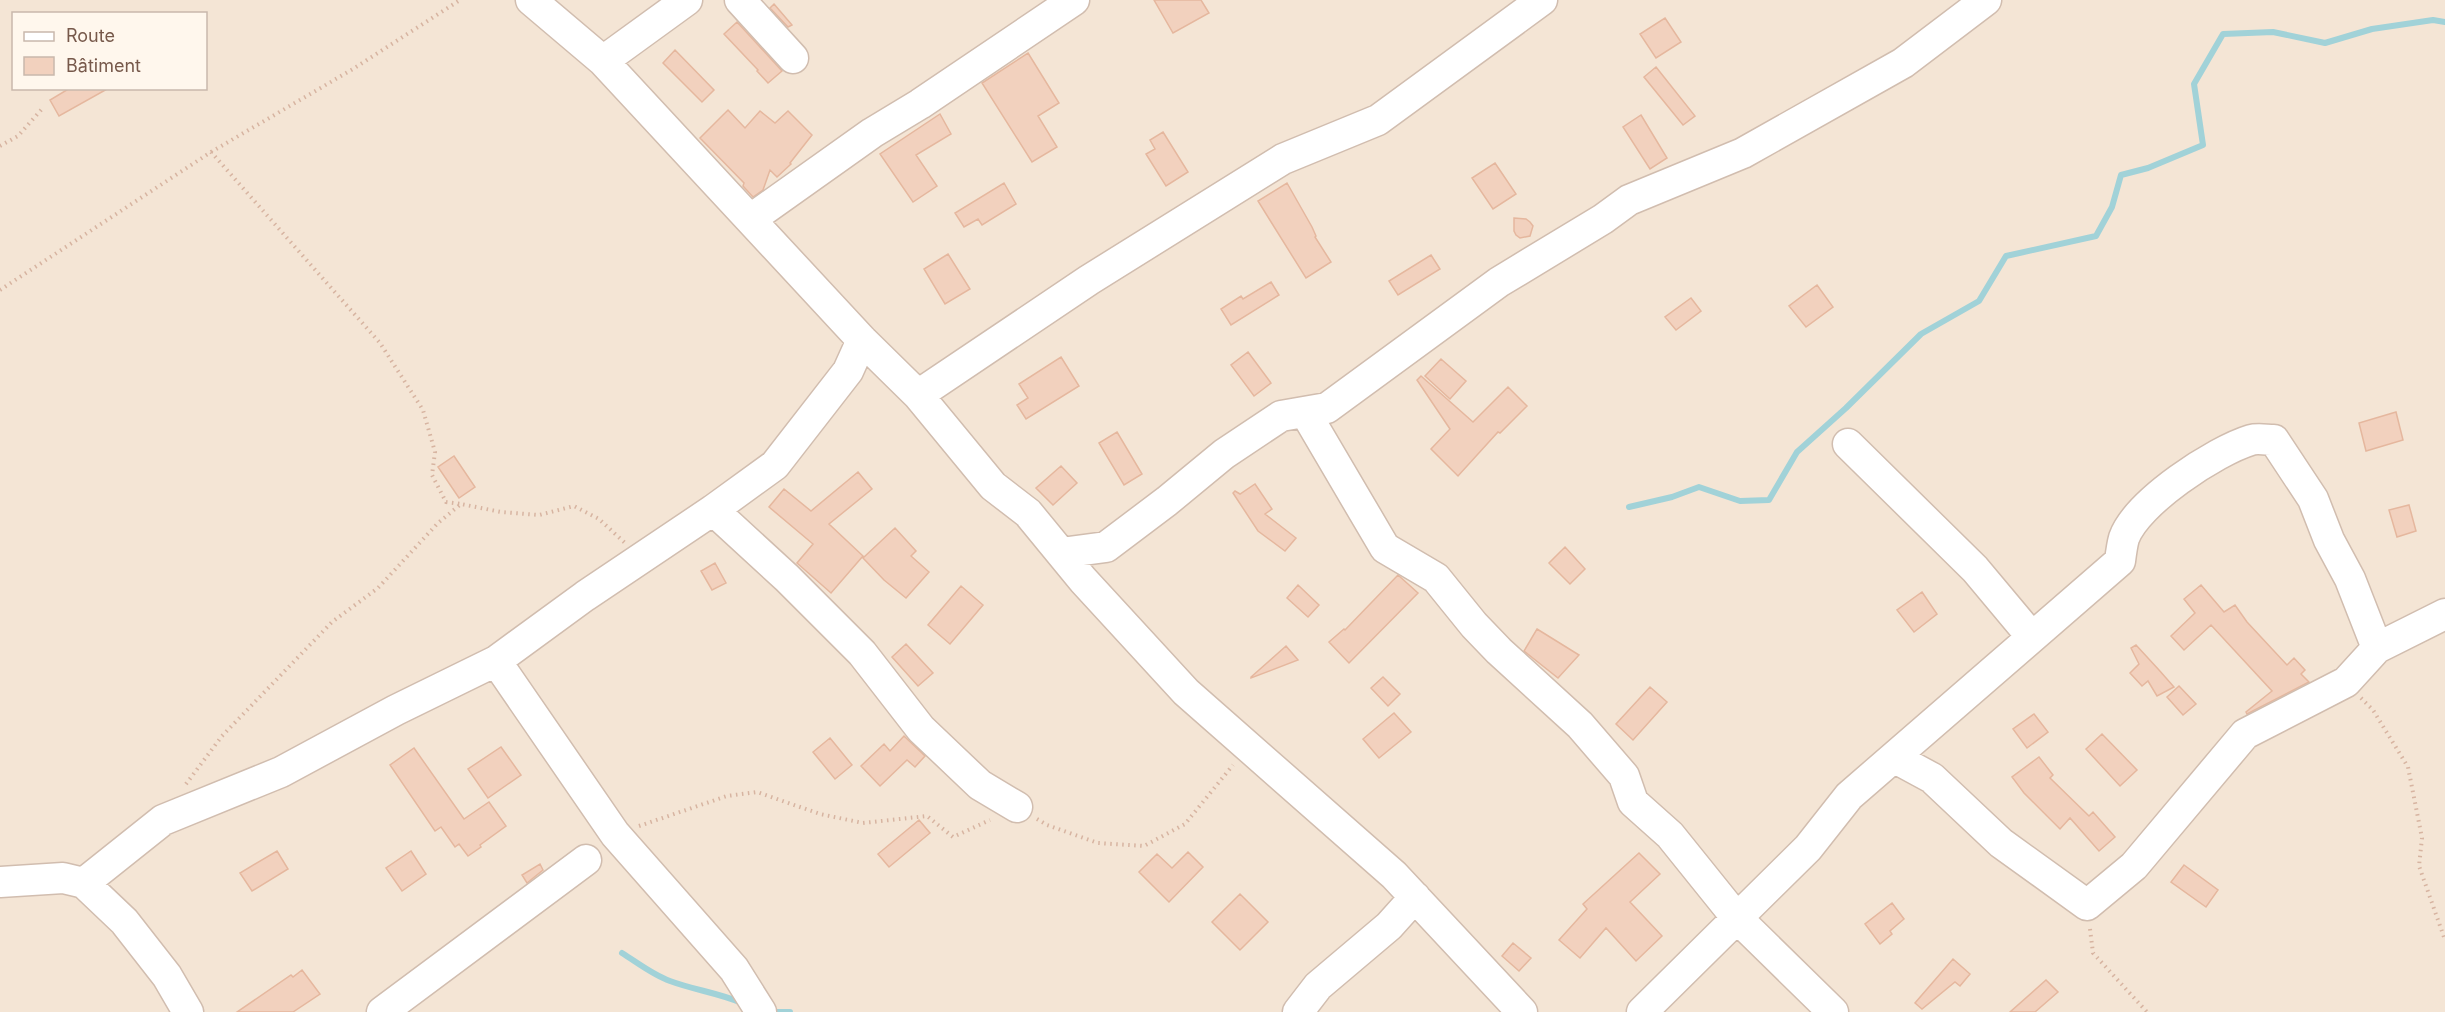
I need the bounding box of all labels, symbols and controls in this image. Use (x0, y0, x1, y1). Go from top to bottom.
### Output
legend (12, 12, 207, 90)
text: Route (66, 25, 115, 46)
text: Bâtiment (66, 55, 141, 76)

